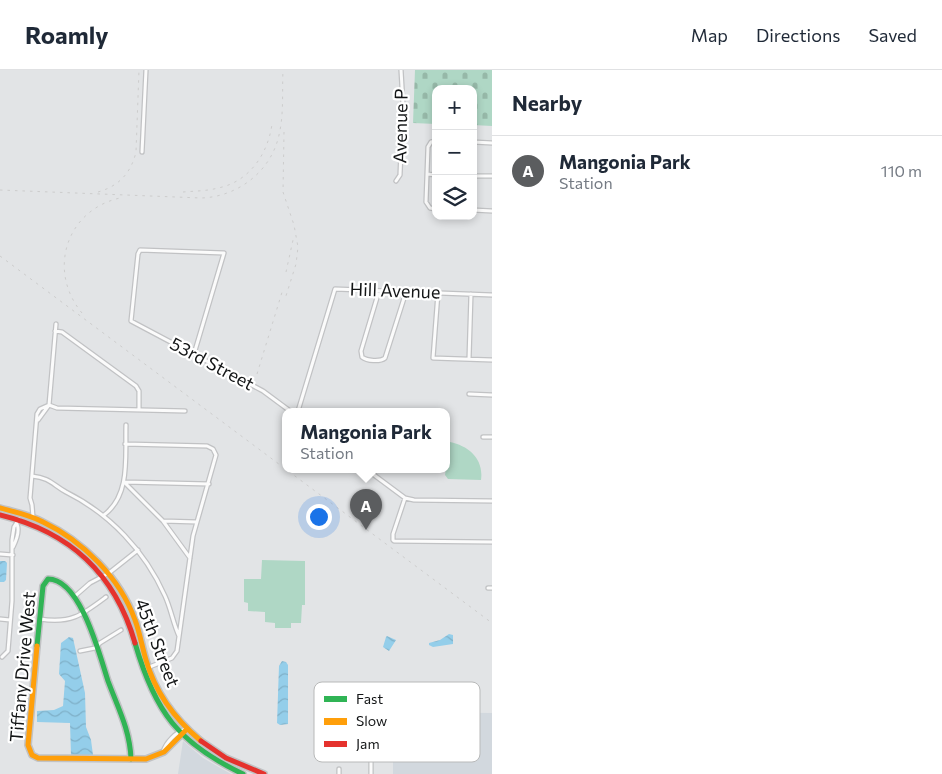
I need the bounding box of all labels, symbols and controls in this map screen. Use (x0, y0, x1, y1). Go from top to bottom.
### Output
text: Roamly (25, 20, 108, 49)
text: Map (691, 24, 728, 46)
text: Directions (756, 24, 840, 46)
text: Saved (868, 24, 917, 46)
map controls (432, 85, 477, 220)
button: + (432, 85, 477, 130)
street label: Avenue P (388, 88, 412, 164)
text: Nearby (512, 90, 582, 115)
button: − (432, 130, 477, 175)
text: Mangonia Park (559, 150, 691, 173)
text: A (522, 161, 534, 180)
text: 110 m (881, 161, 922, 180)
text: Station (559, 173, 613, 192)
button: layers (432, 175, 477, 220)
street label: Hill Avenue (349, 277, 441, 303)
street label: 53rd Street (167, 332, 258, 394)
popup (282, 408, 450, 473)
text: Mangonia Park (300, 420, 432, 443)
text: Station (300, 443, 354, 462)
pin: A (350, 489, 382, 530)
your location (306, 504, 332, 530)
street label: Tiffany Drive West (4, 591, 40, 743)
street label: 45th Street (131, 595, 185, 690)
legend (314, 682, 480, 762)
text: Fast (356, 690, 383, 707)
text: Slow (356, 712, 387, 729)
text: Jam (356, 735, 380, 752)

